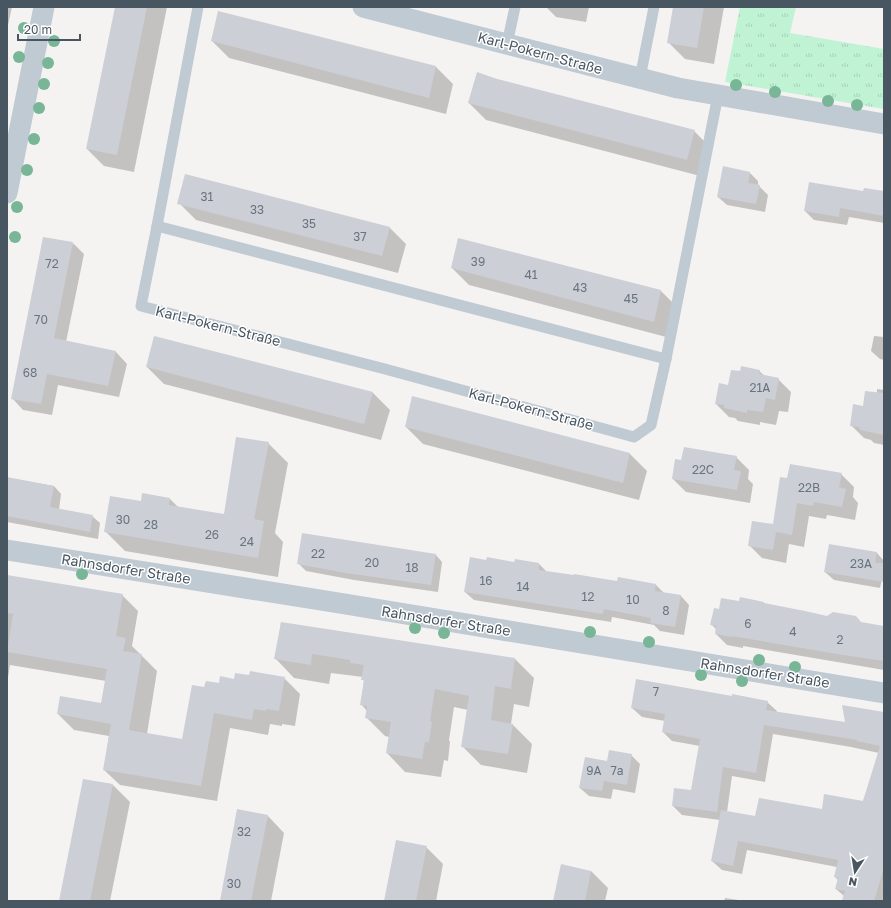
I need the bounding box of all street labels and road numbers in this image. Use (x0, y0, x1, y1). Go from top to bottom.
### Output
street label: Karl-Pokern-Straße (476, 28, 604, 77)
street label: Karl-Pokern-Straße (154, 302, 282, 349)
street label: Karl-Pokern-Straße (467, 384, 595, 433)
street label: Rahnsdorfer Straße (60, 550, 192, 587)
street label: Rahnsdorfer Straße (380, 602, 512, 639)
street label: Rahnsdorfer Straße (699, 654, 831, 691)

